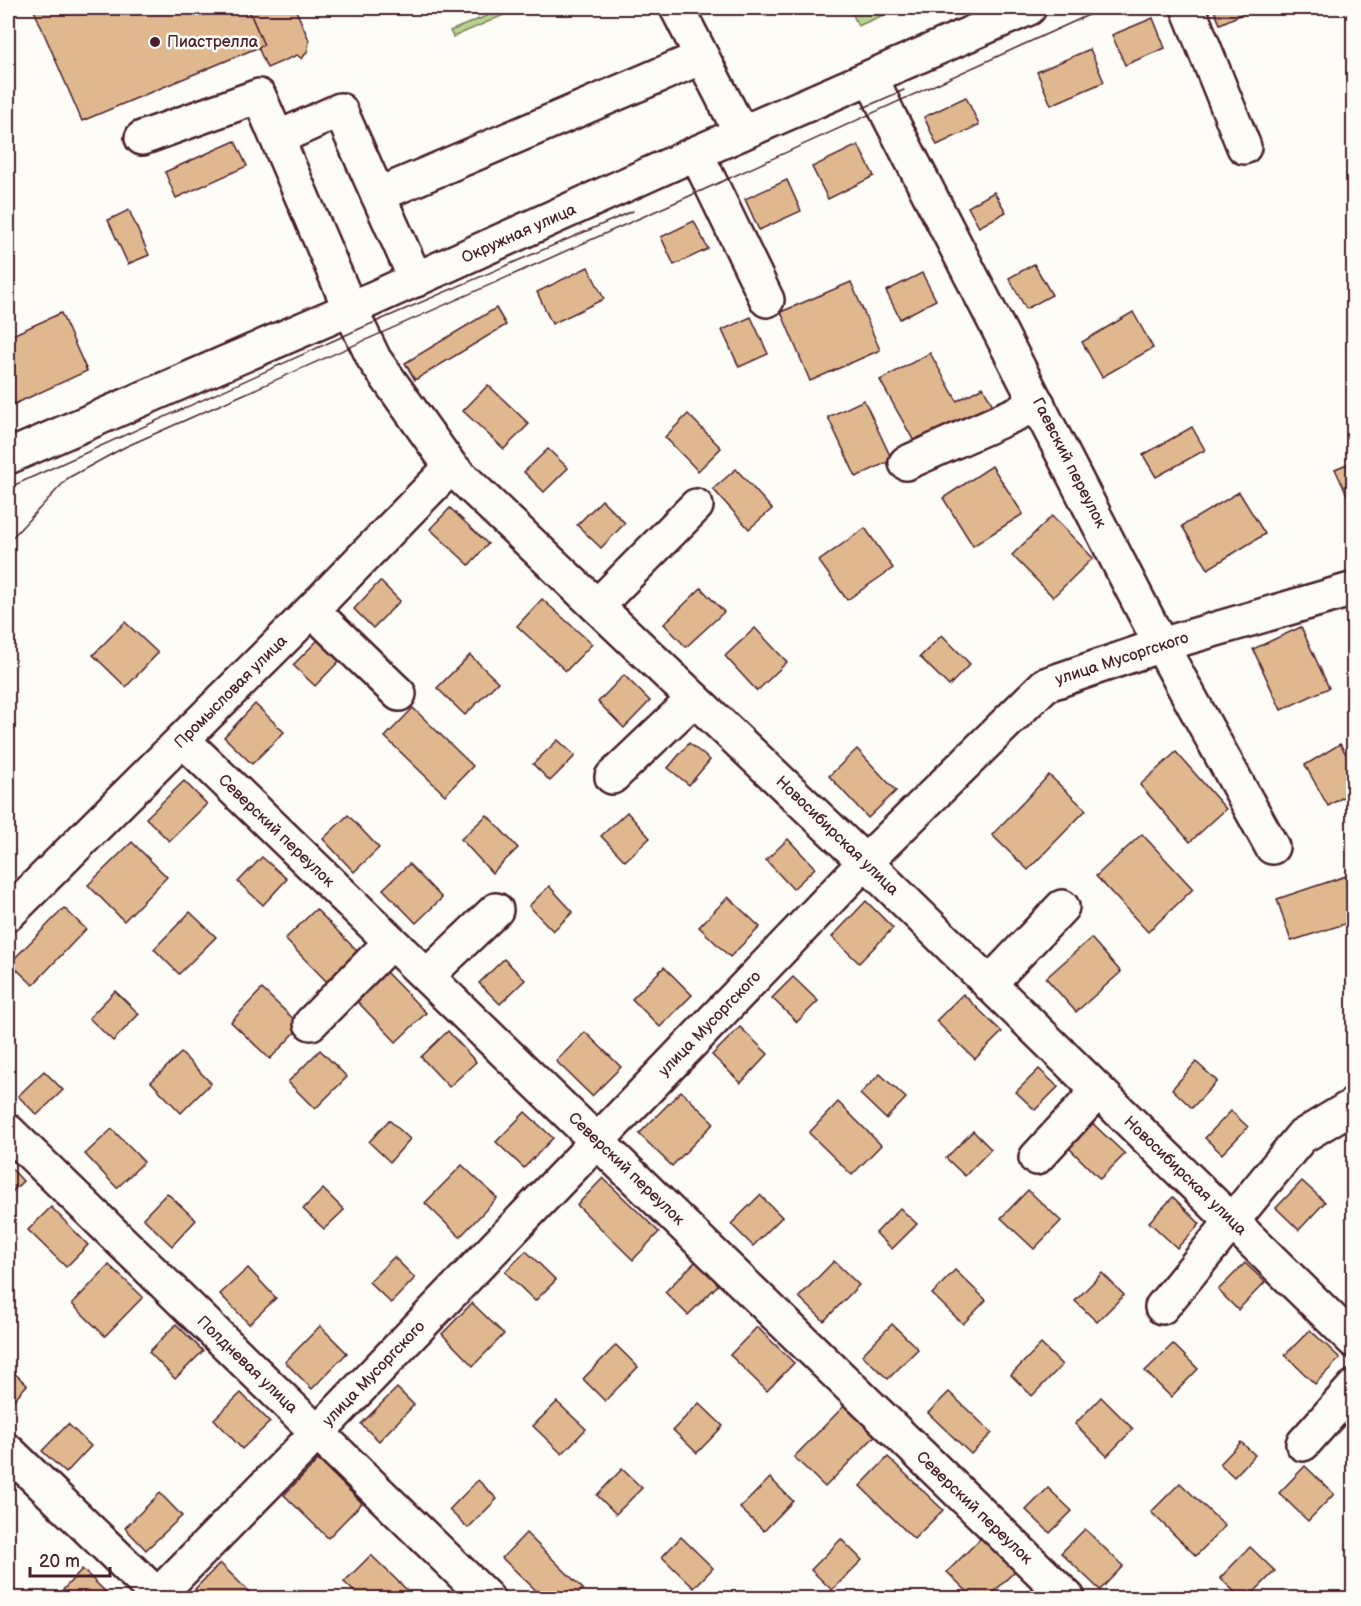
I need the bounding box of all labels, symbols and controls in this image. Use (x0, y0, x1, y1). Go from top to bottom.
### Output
place label: Пиастрелла (167, 33, 259, 52)
marker: Пиастрелла (148, 35, 162, 49)
street label: Окружная улица (459, 200, 580, 268)
street label: Гаевский переулок (1028, 395, 1110, 532)
street label: улица Мусоргского (1053, 628, 1191, 690)
street label: Промысловая улица (171, 631, 292, 752)
street label: Северский переулок (214, 771, 338, 892)
street label: Новосибирская улица (772, 772, 903, 900)
street label: улица Мусоргского (655, 967, 765, 1081)
street label: Северский переулок (564, 1109, 688, 1230)
street label: Новосибирская улица (1120, 1112, 1251, 1240)
street label: Полдневая улица (193, 1312, 302, 1418)
street label: улица Мусоргского (319, 1317, 429, 1431)
street label: Северский переулок (912, 1448, 1036, 1569)
scale bar (30, 1540, 110, 1578)
text: 20 m (39, 1551, 80, 1572)

